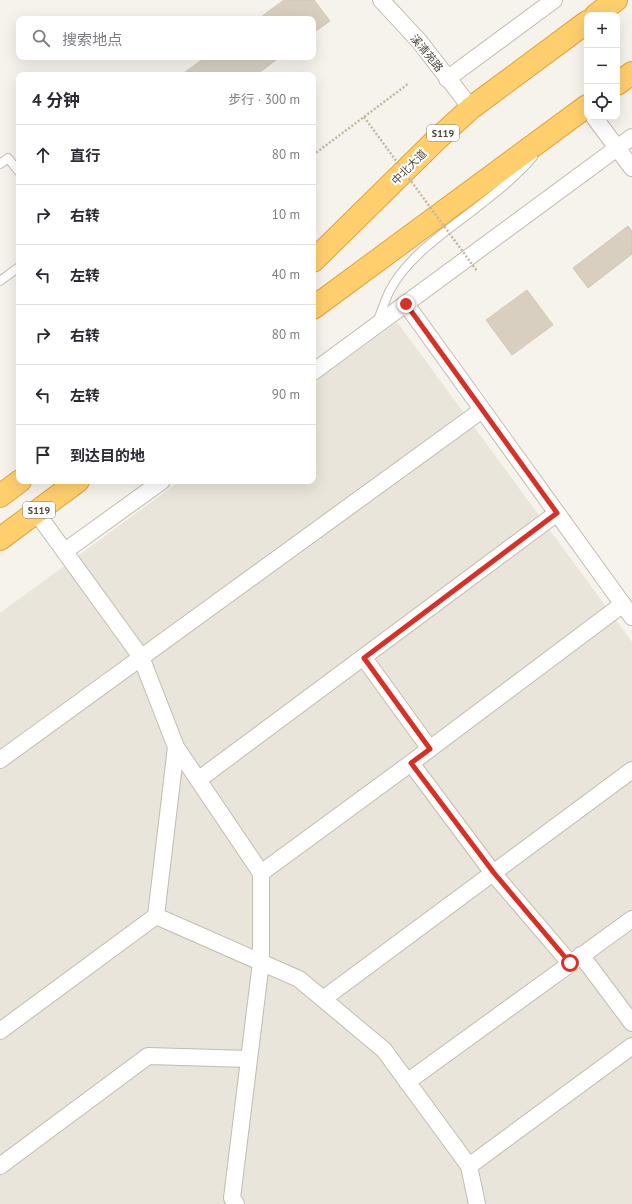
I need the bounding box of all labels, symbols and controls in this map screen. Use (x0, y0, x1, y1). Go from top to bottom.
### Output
map controls (584, 12, 620, 120)
button: + (584, 12, 620, 48)
search box (16, 16, 316, 60)
icon: search (30, 27, 52, 49)
text: 搜索地点 (62, 30, 122, 49)
street label: 溪清苑路 (408, 31, 446, 75)
button: − (584, 48, 620, 84)
button: locate (584, 84, 620, 120)
text: 4 分钟 (32, 89, 80, 111)
text: 步行 · 300 m (228, 91, 300, 108)
road number: S119 (427, 125, 459, 141)
icon: ahead (32, 144, 54, 166)
text: 直行 (70, 146, 100, 165)
text: 80 m (272, 146, 300, 163)
street label: 中北大道 (388, 146, 430, 188)
icon: right (32, 204, 54, 226)
text: 右转 (70, 206, 100, 225)
text: 10 m (272, 206, 300, 223)
icon: left (32, 264, 54, 286)
text: 左转 (70, 266, 100, 285)
text: 40 m (272, 266, 300, 283)
route end (397, 295, 415, 313)
icon: right (32, 324, 54, 346)
text: 右转 (70, 326, 100, 345)
text: 80 m (272, 326, 300, 343)
icon: left (32, 384, 54, 406)
text: 左转 (70, 386, 100, 405)
text: 90 m (272, 386, 300, 403)
icon: arrive (32, 444, 54, 466)
text: 到达目的地 (70, 446, 145, 465)
road number: S119 (23, 502, 55, 518)
route start (561, 954, 579, 972)

